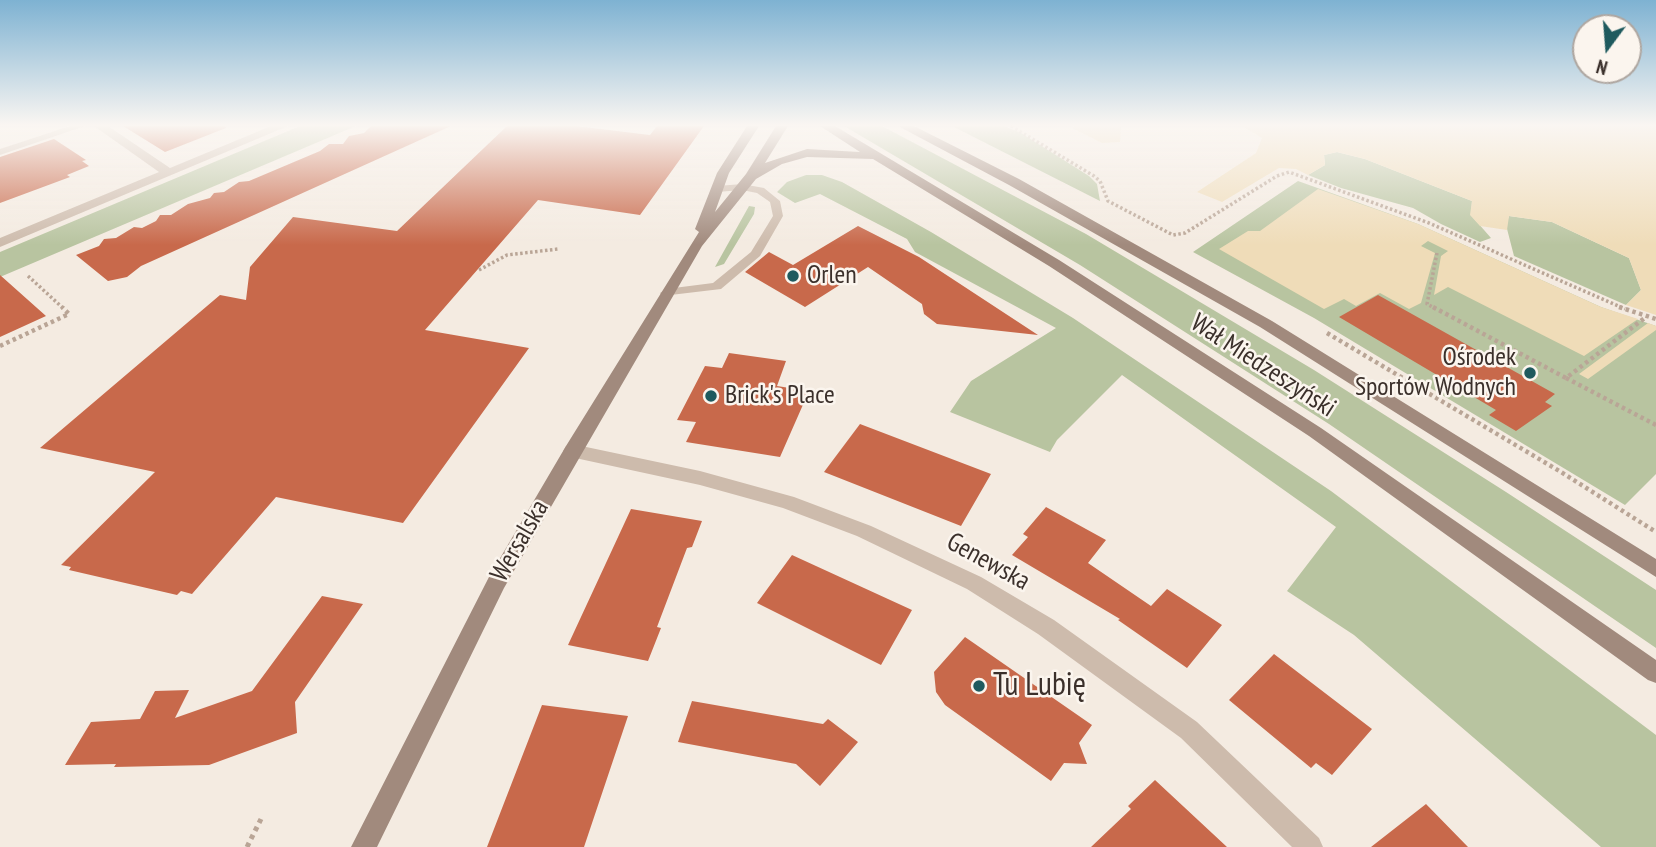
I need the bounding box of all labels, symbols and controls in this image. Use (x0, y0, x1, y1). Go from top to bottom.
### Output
north arrow (1572, 14, 1642, 84)
text: N (1594, 54, 1610, 80)
place label: Orlen (807, 260, 857, 292)
marker: Orlen (785, 268, 801, 284)
street label: Wał Miedzeszyński (1185, 308, 1341, 424)
place label: Ośrodek Sportów Wodnych (1355, 342, 1516, 404)
marker: Ośrodek Sportów Wodnych (1522, 365, 1538, 381)
place label: Brick's Place (725, 380, 835, 412)
marker: Brick's Place (703, 388, 719, 404)
street label: Wersalska (484, 495, 556, 587)
street label: Genewska (941, 527, 1035, 597)
place label: Tu Lubię (993, 667, 1086, 705)
marker: Tu Lubię (971, 678, 987, 694)

